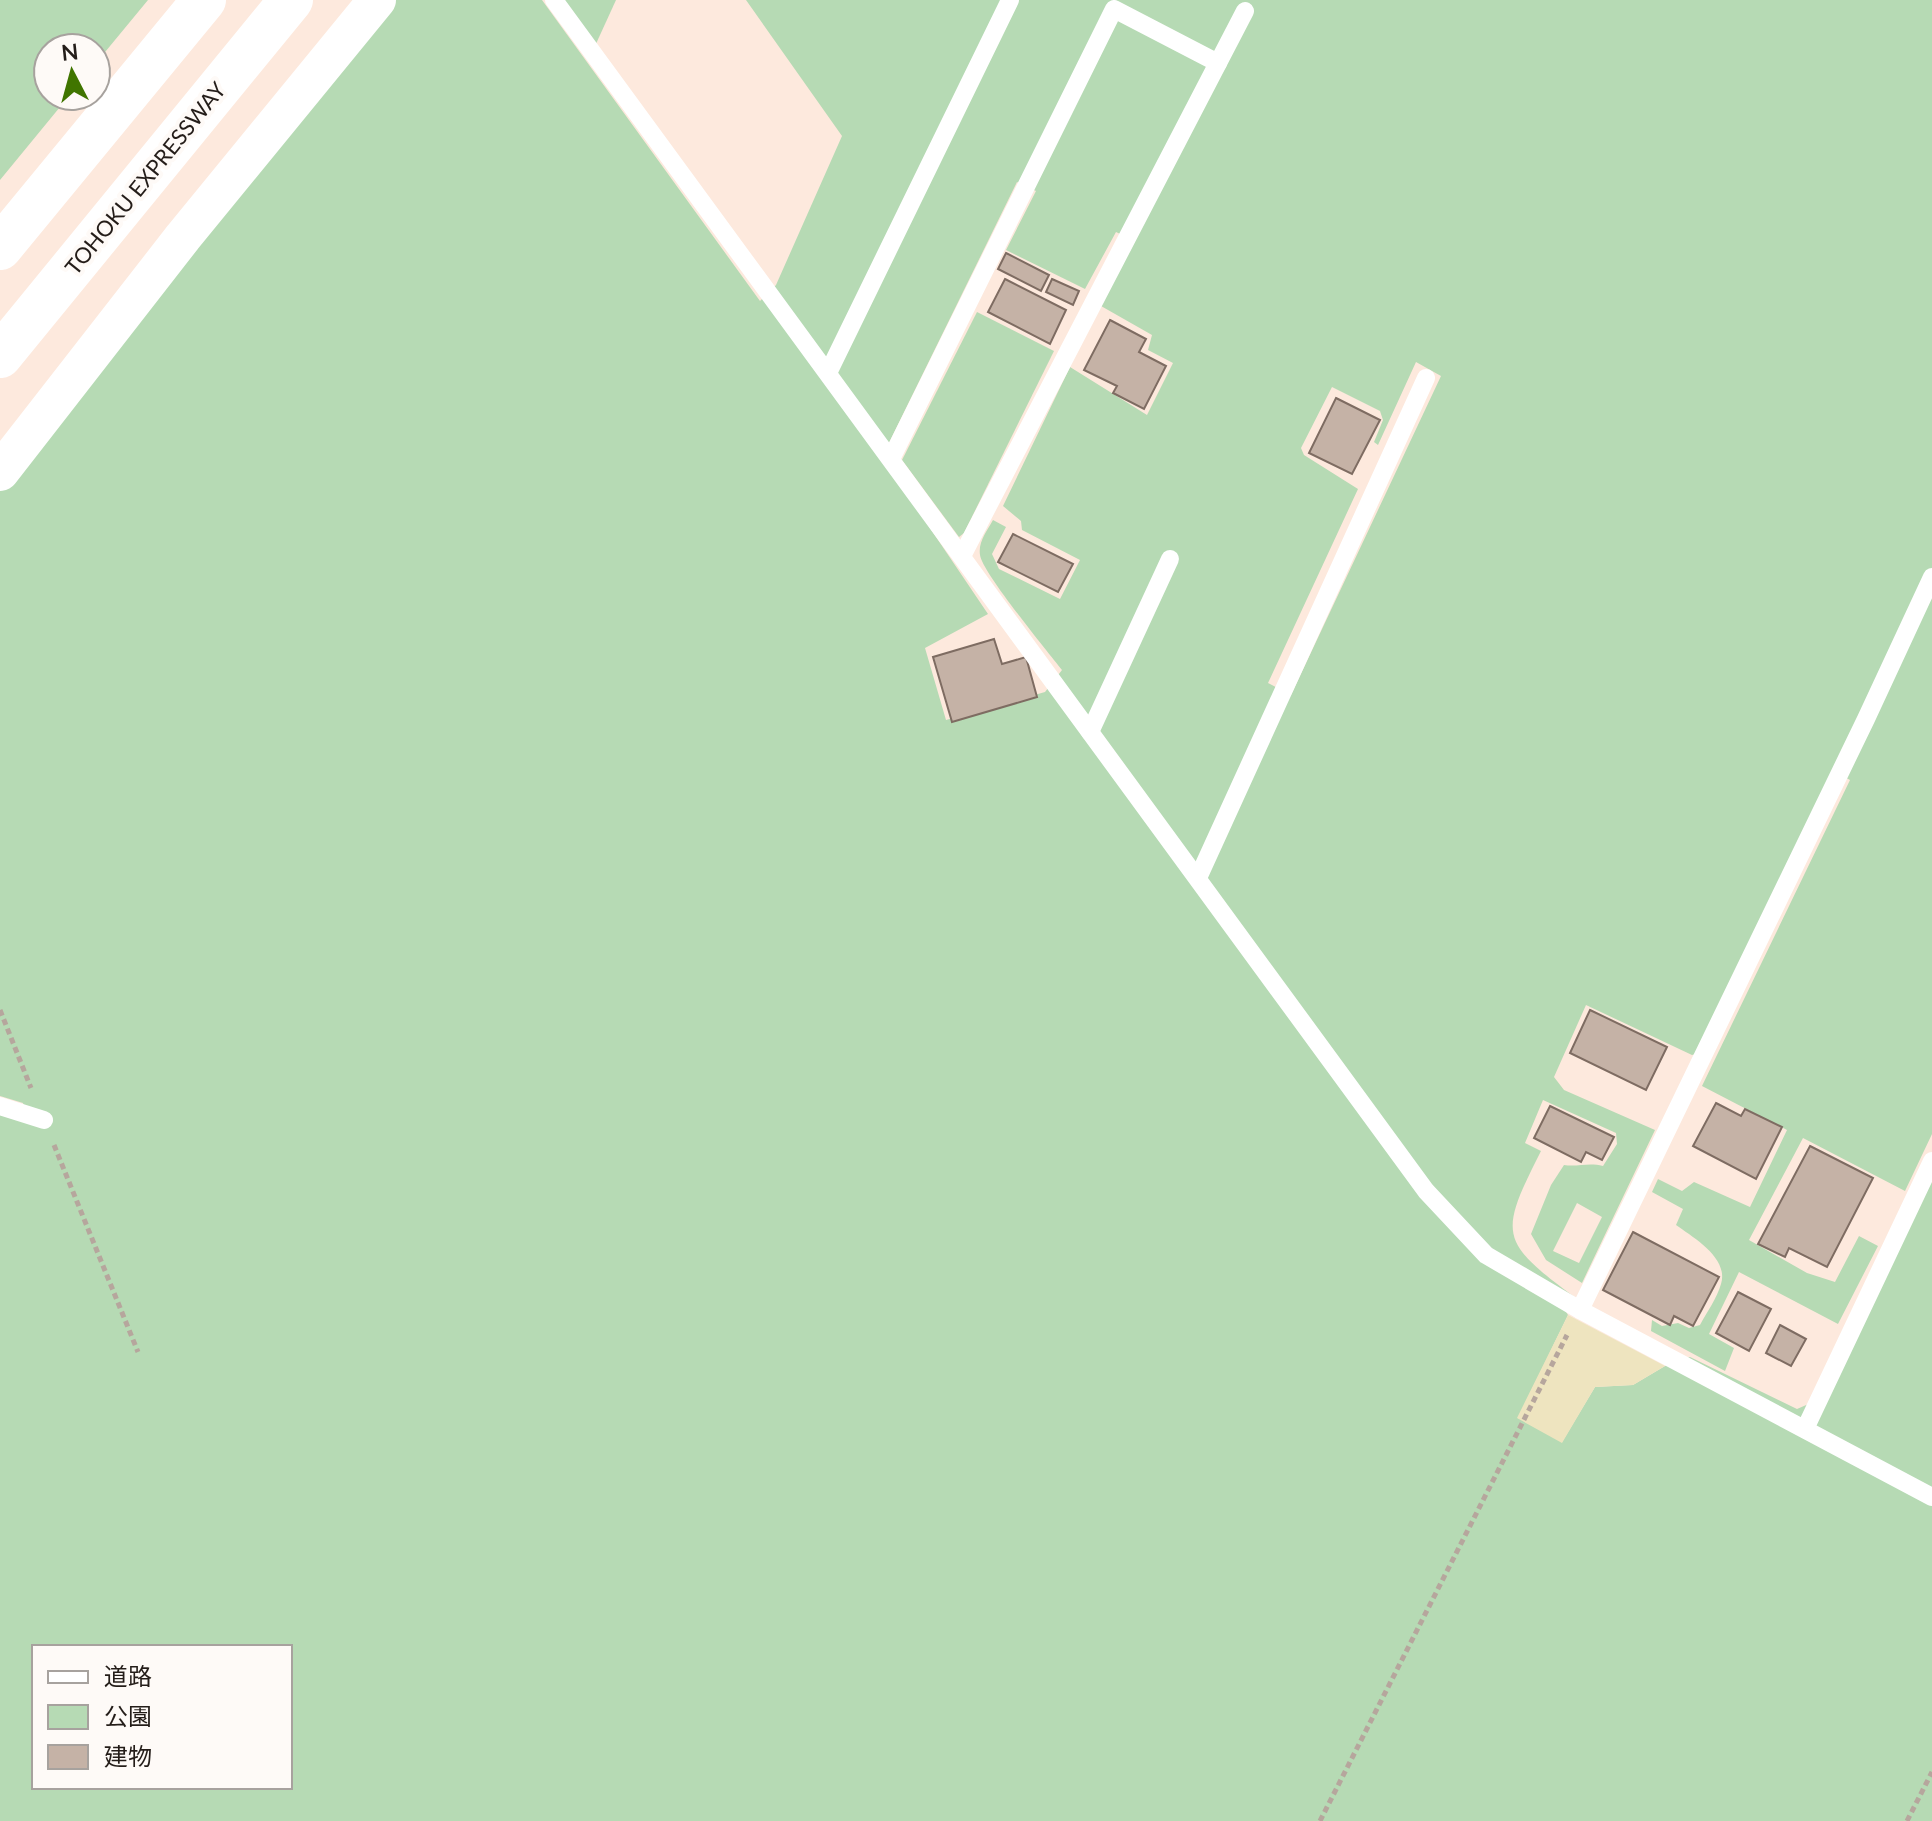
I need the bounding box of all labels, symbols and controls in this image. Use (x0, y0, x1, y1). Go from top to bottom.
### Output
north arrow (32, 32, 112, 112)
text: N (60, 37, 80, 66)
street label: TOHOKU EXPRESSWAY (59, 76, 231, 280)
legend (32, 1645, 292, 1789)
text: 道路 (104, 1661, 152, 1690)
text: 公園 (104, 1701, 152, 1730)
text: 建物 (104, 1741, 152, 1770)

